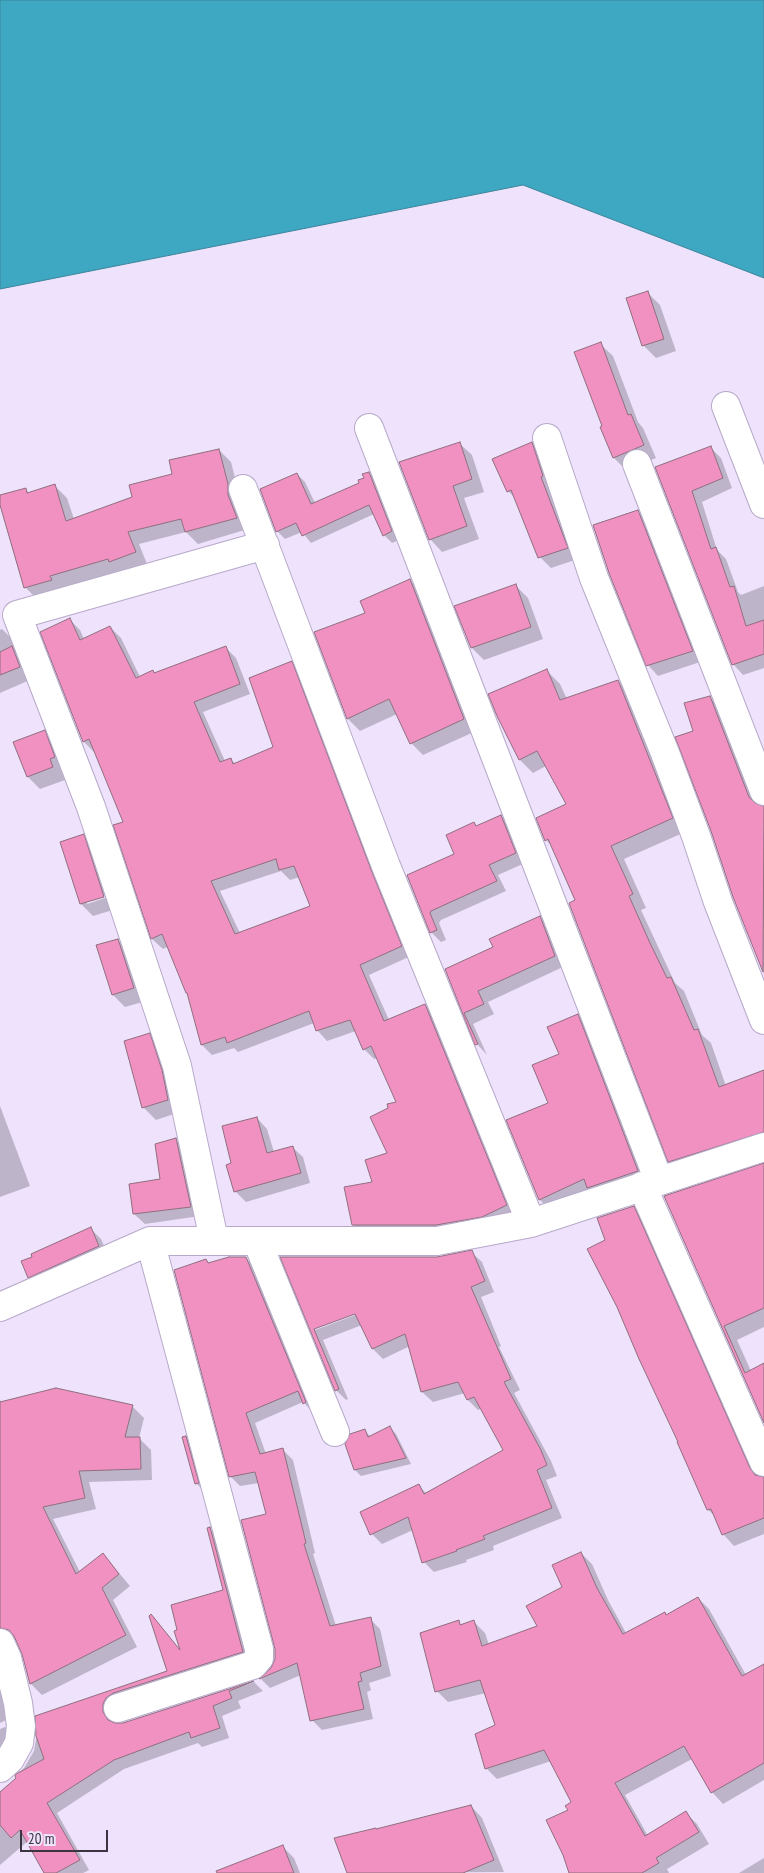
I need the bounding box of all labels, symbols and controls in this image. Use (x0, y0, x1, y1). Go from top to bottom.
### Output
scale bar (22, 1820, 110, 1852)
text: 20 m (28, 1829, 54, 1848)

